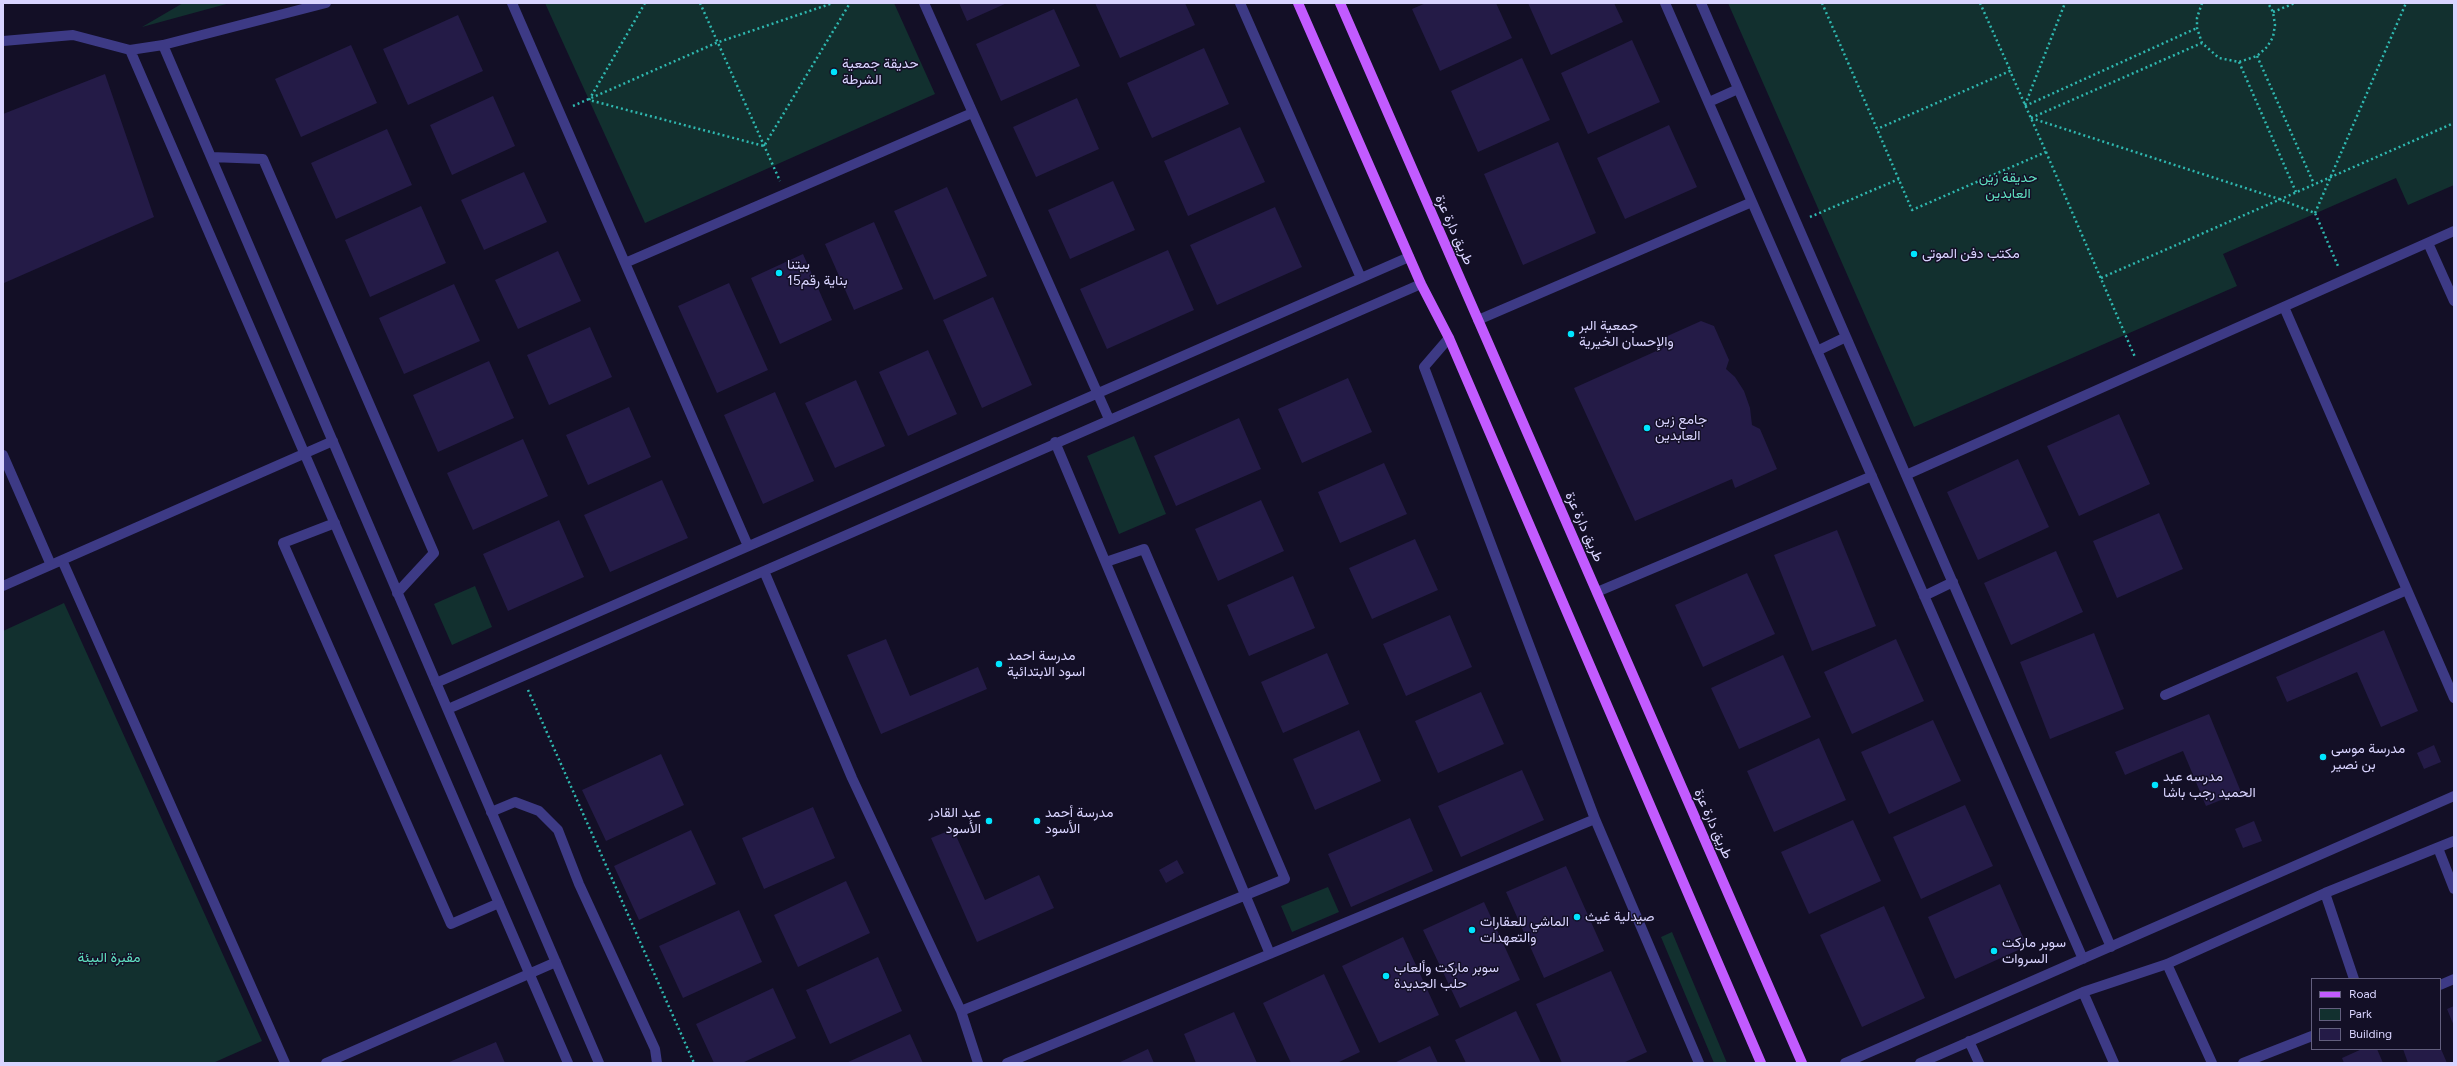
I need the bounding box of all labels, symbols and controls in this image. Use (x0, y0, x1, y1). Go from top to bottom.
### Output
place label: حديقة جمعية الشرطة (842, 56, 919, 88)
marker: حديقة جمعية الشرطة (829, 67, 839, 77)
park label: حديقة زين العابدين (1979, 170, 2037, 202)
street label: طريق دارة عزة (1431, 192, 1477, 268)
place label: مكتب دفن الموتى (1922, 246, 2020, 262)
marker: مكتب دفن الموتى (1909, 249, 1919, 259)
place label: بيتنا بناية رقم15 (787, 257, 848, 290)
marker: بيتنا بناية رقم15 (774, 268, 784, 278)
place label: جمعية البر والإحسان الخيرية (1579, 318, 1674, 350)
marker: جمعية البر والإحسان الخيرية (1566, 329, 1576, 339)
place label: جامع زين العابدين (1655, 412, 1707, 444)
marker: جامع زين العابدين (1642, 423, 1652, 433)
street label: طريق دارة عزة (1561, 489, 1607, 565)
place label: مدرسة احمد اسود الابتدائية (1007, 648, 1085, 680)
marker: مدرسة احمد اسود الابتدائية (994, 659, 1004, 669)
place label: مدرسة موسى بن نصير (2331, 741, 2405, 774)
marker: مدرسة موسى بن نصير (2318, 752, 2328, 762)
place label: مدرسه عبد الحميد رجب باشا (2163, 769, 2256, 802)
marker: مدرسه عبد الحميد رجب باشا (2150, 780, 2160, 790)
street label: طريق دارة عزة (1690, 786, 1736, 862)
place label: عبد القادر الأسود (929, 805, 981, 838)
place label: مدرسة أحمد الأسود (1045, 805, 1113, 838)
marker: عبد القادر الأسود (984, 816, 994, 826)
marker: مدرسة أحمد الأسود (1032, 816, 1042, 826)
place label: صيدلية غيث (1585, 909, 1654, 925)
marker: صيدلية غيث (1572, 912, 1582, 922)
place label: الماشي للعقارات والتعهدات (1480, 914, 1569, 946)
marker: الماشي للعقارات والتعهدات (1467, 925, 1477, 935)
place label: سوبر ماركت السروات (2002, 935, 2066, 968)
marker: سوبر ماركت السروات (1989, 946, 1999, 956)
park label: مقبرة البيئة (77, 950, 141, 966)
place label: سوبر ماركت وألعاب حلب الجديدة (1394, 960, 1499, 992)
marker: سوبر ماركت وألعاب حلب الجديدة (1381, 971, 1391, 981)
legend (2311, 978, 2441, 1050)
text: Road (2349, 987, 2377, 1001)
text: Park (2349, 1007, 2372, 1021)
text: Building (2349, 1027, 2392, 1041)

